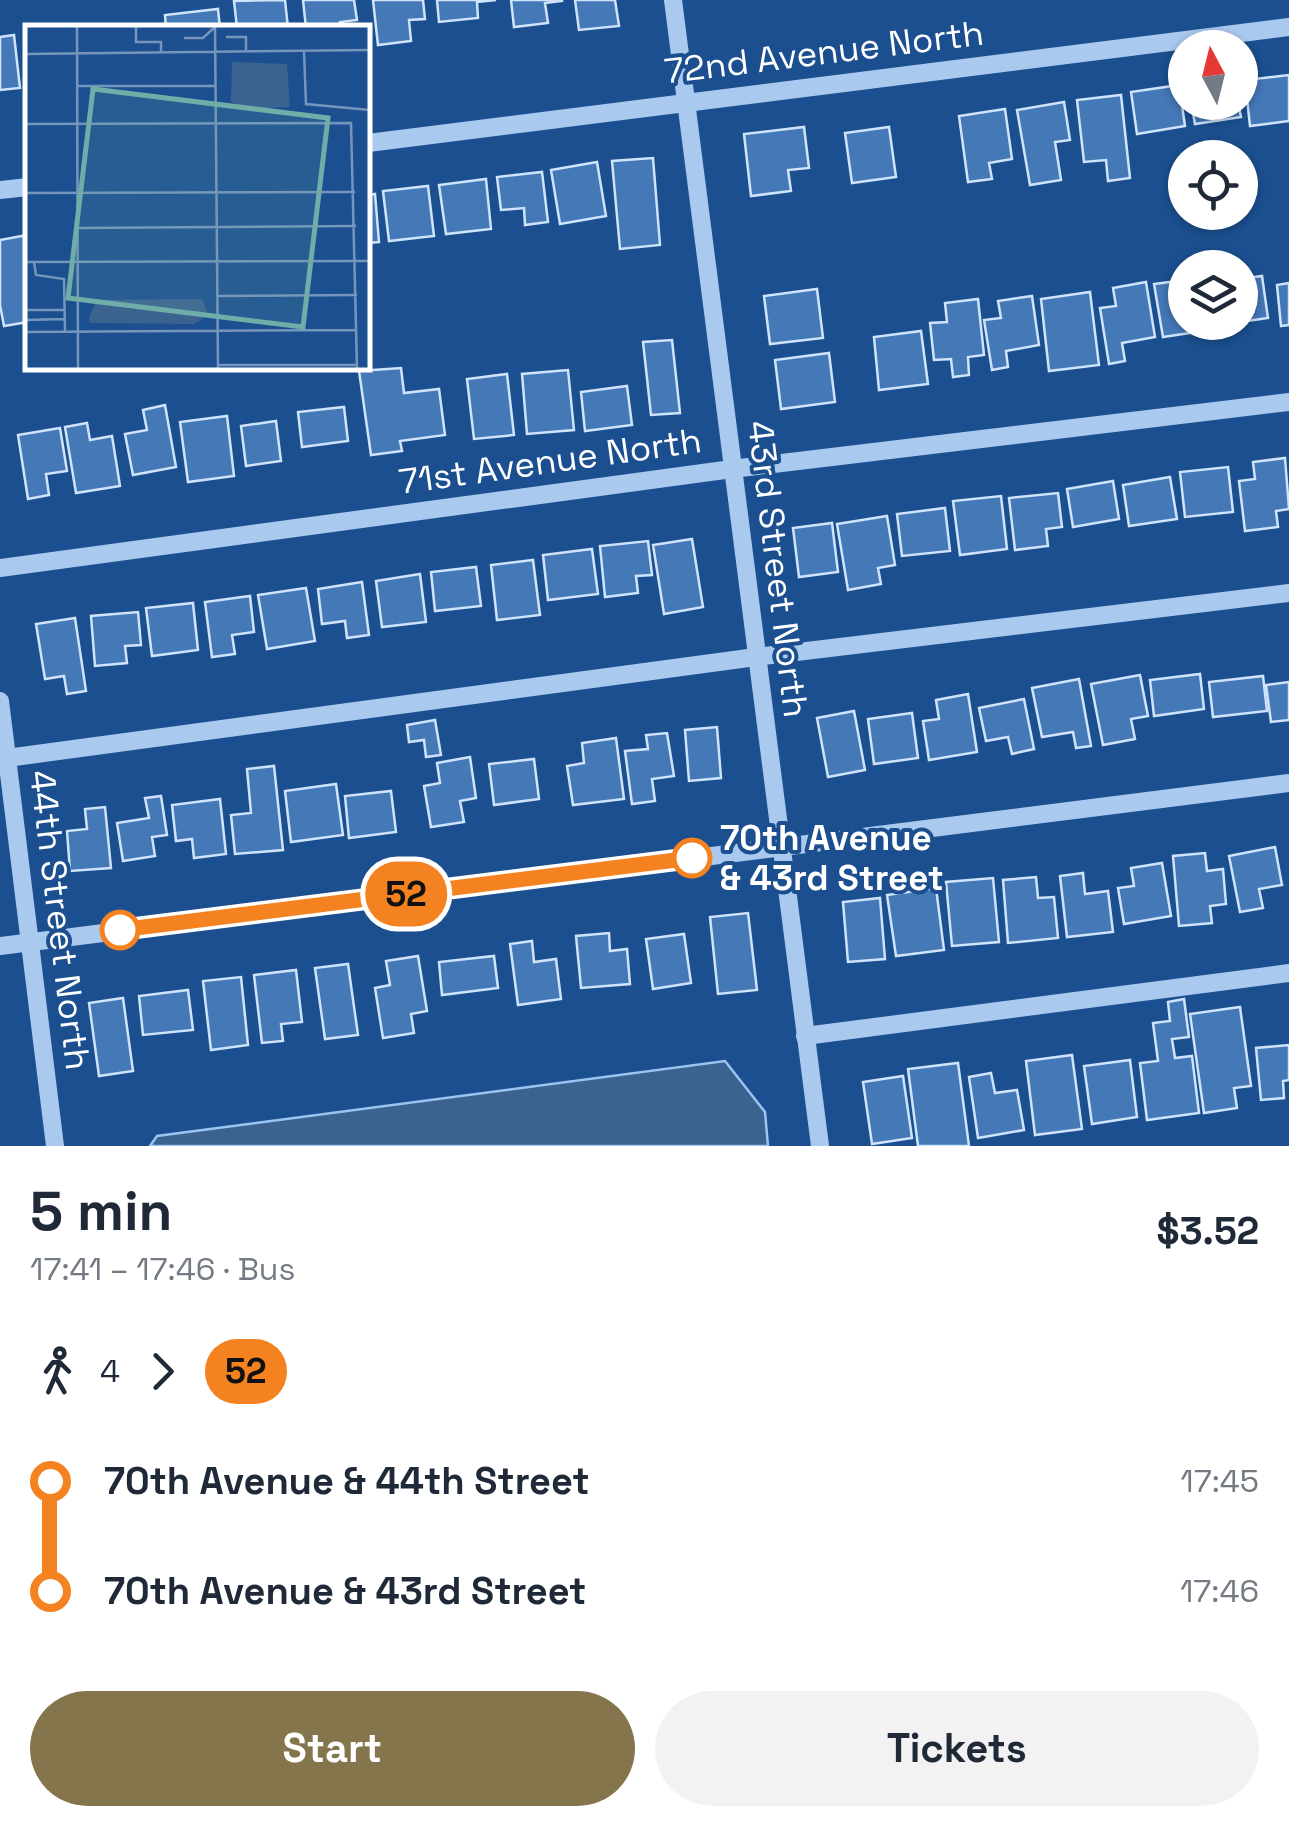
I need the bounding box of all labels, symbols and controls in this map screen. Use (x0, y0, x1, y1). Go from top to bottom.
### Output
street label: 72nd Avenue North (662, 11, 986, 93)
inset map (25, 25, 370, 370)
north arrow (1168, 30, 1258, 120)
map controls (1168, 30, 1258, 340)
button: locate (1168, 140, 1258, 230)
button: layers (1168, 250, 1258, 340)
street label: 71st Avenue North (396, 418, 704, 504)
street label: 43rd Street North (738, 418, 818, 720)
street label: 44th Street North (20, 768, 100, 1072)
place label: 70th Avenue & 43rd Street (720, 816, 944, 900)
marker: 70th Avenue & 43rd Street (673, 839, 711, 877)
line badge: 52 (361, 862, 451, 926)
text: 52 (385, 872, 427, 916)
unlabelled marker (101, 911, 139, 949)
text: 5 min (30, 1176, 172, 1246)
text: $3.52 (1156, 1207, 1259, 1255)
text: 17:41 – 17:46 · Bus (30, 1249, 295, 1289)
icon: walk (30, 1344, 85, 1399)
icon: forward (135, 1344, 190, 1399)
text: 52 (225, 1349, 267, 1393)
text: 4 (100, 1351, 120, 1391)
text: 70th Avenue & 44th Street (104, 1457, 590, 1505)
text: 17:45 (1180, 1461, 1259, 1501)
text: 70th Avenue & 43rd Street (104, 1567, 586, 1615)
text: 17:46 (1180, 1571, 1259, 1611)
button: Start (30, 1691, 635, 1806)
button: Tickets (655, 1691, 1259, 1806)

